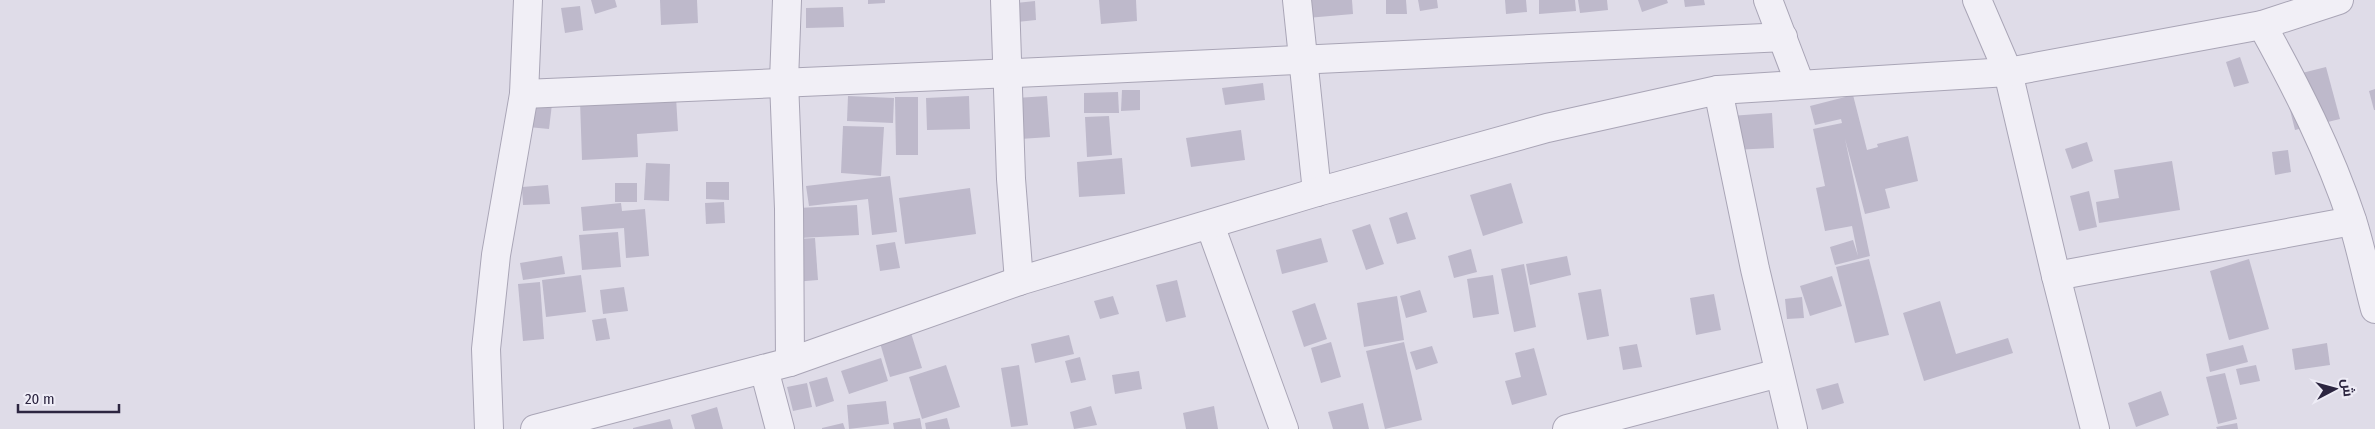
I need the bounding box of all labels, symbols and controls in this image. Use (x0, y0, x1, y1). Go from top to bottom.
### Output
north arrow (2310, 364, 2360, 414)
text: ش (2338, 378, 2357, 398)
scale bar (18, 382, 119, 414)
text: 20 m (25, 390, 55, 408)

